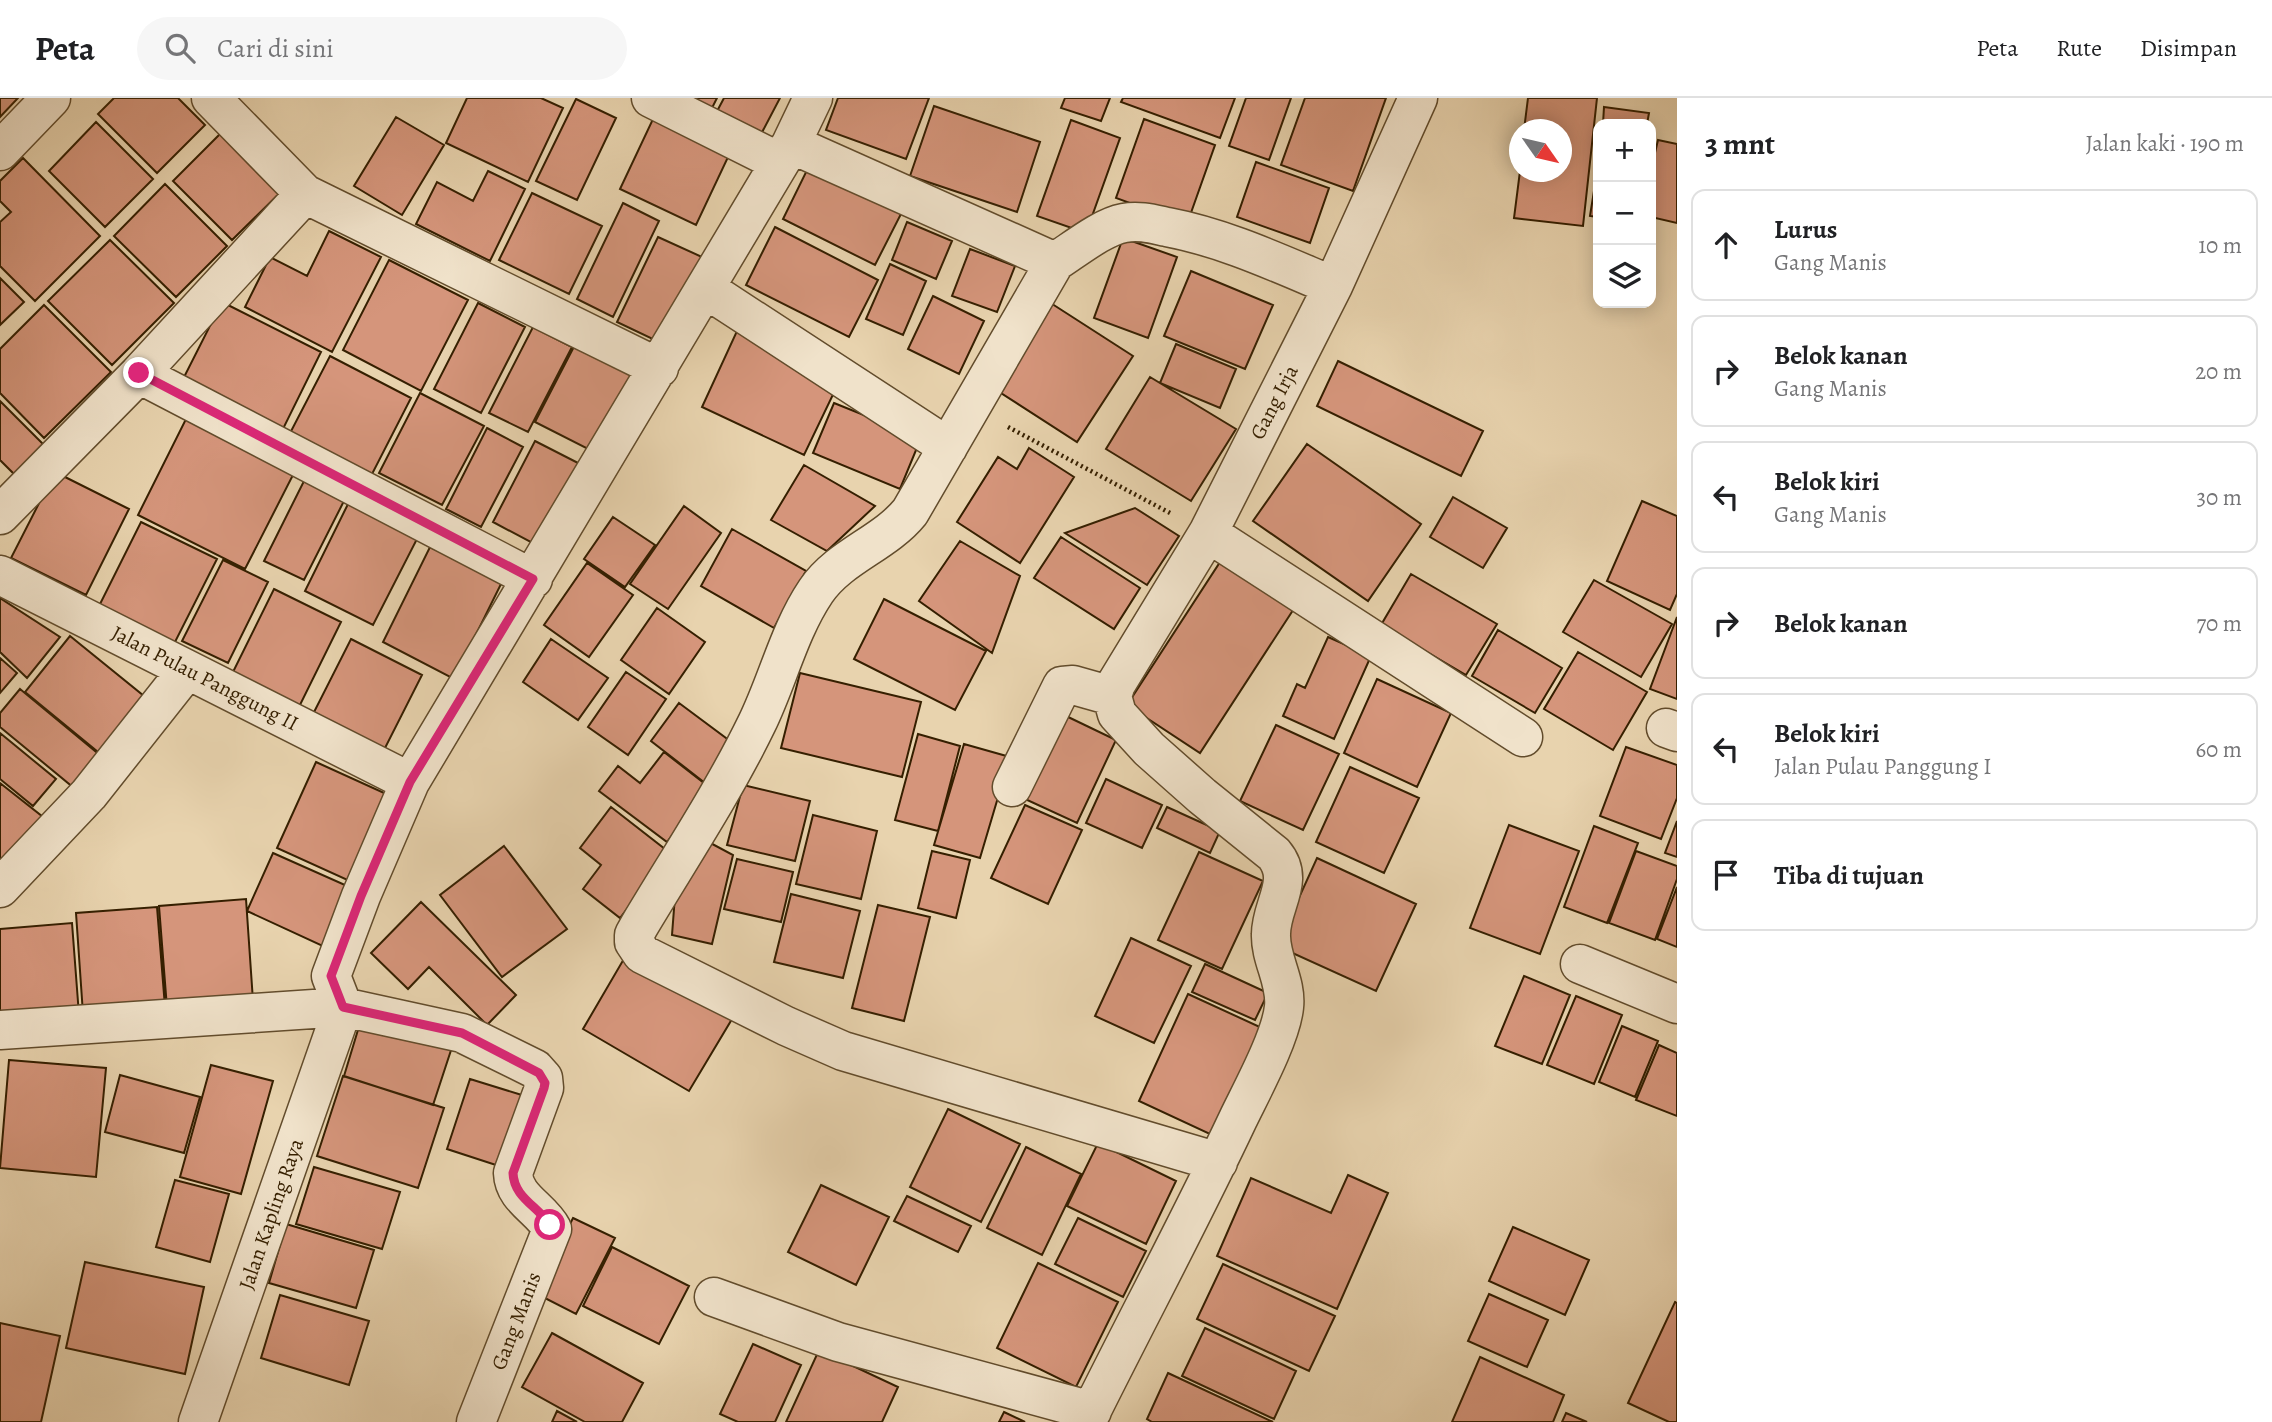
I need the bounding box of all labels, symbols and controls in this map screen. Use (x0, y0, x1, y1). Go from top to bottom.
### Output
search box (137, 17, 627, 80)
text: Peta (35, 26, 95, 71)
icon: search (161, 29, 199, 67)
text: Cari di sini (217, 31, 334, 66)
text: Peta (1976, 32, 2018, 64)
text: Rute (2056, 32, 2102, 64)
text: Disimpan (2140, 32, 2237, 64)
north arrow (1509, 119, 1572, 182)
map controls (1593, 119, 1656, 308)
button: + (1593, 119, 1656, 182)
text: 3 mnt (1705, 124, 1775, 164)
text: Jalan kaki · 190 m (2085, 128, 2244, 159)
button: − (1593, 182, 1656, 245)
text: Lurus (1774, 212, 1837, 247)
icon: ahead (1707, 226, 1745, 264)
text: 10 m (2198, 230, 2242, 261)
button: layers (1593, 245, 1656, 308)
text: Gang Manis (1774, 247, 1887, 278)
text: Belok kanan (1774, 338, 1908, 373)
icon: right (1707, 352, 1745, 390)
text: 20 m (2195, 356, 2242, 387)
route end (123, 357, 154, 388)
street label: Gang Irja (1243, 360, 1305, 444)
text: Gang Manis (1774, 373, 1887, 404)
text: Belok kiri (1774, 464, 1880, 499)
icon: left (1707, 478, 1745, 516)
text: 30 m (2196, 482, 2242, 513)
text: Gang Manis (1774, 499, 1887, 530)
icon: right (1707, 604, 1745, 642)
text: Belok kanan (1774, 606, 1908, 641)
text: 70 m (2196, 608, 2242, 639)
street label: Jalan Pulau Panggung II (107, 619, 303, 737)
text: Belok kiri (1774, 716, 1880, 751)
icon: left (1707, 730, 1745, 768)
text: 60 m (2195, 734, 2242, 765)
text: Jalan Pulau Panggung I (1774, 751, 1992, 782)
icon: arrive (1707, 856, 1745, 894)
text: Tiba di tujuan (1774, 858, 1924, 893)
street label: Jalan Kapling Raya (232, 1134, 310, 1293)
route start (534, 1209, 565, 1240)
street label: Gang Manis (484, 1268, 548, 1374)

